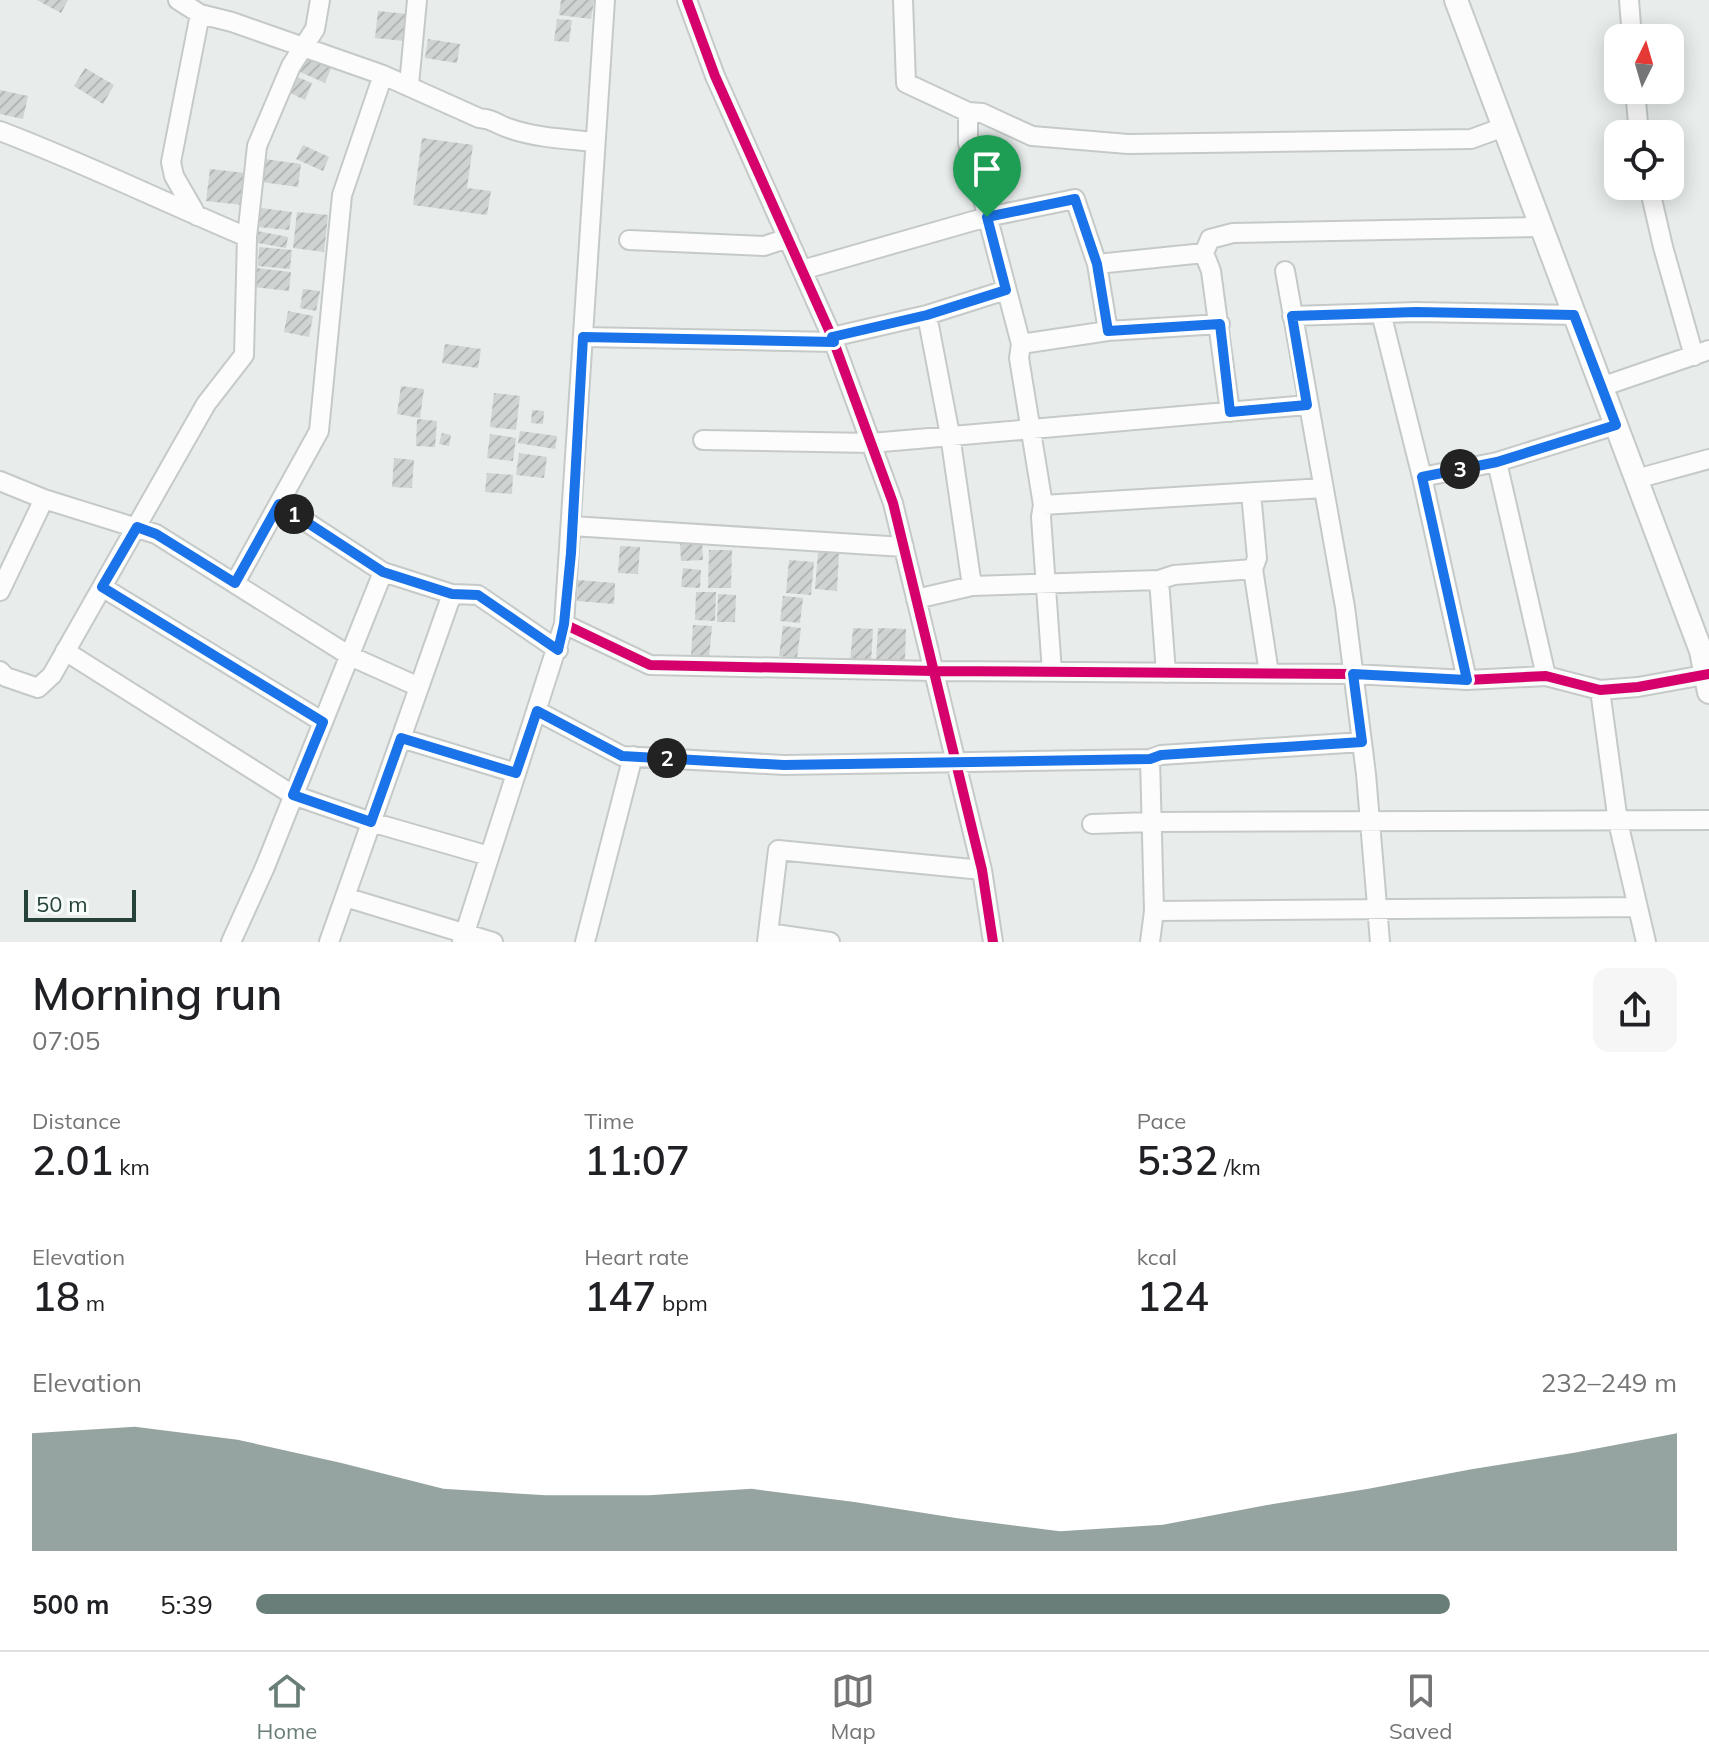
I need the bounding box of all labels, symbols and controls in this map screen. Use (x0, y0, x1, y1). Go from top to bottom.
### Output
north arrow (1604, 24, 1684, 104)
map controls (1604, 24, 1684, 200)
button: locate (1604, 120, 1684, 200)
pin (953, 135, 1021, 217)
icon: arrive (965, 147, 1009, 191)
pin: 3 (1440, 449, 1480, 489)
text: 3 (1453, 455, 1467, 483)
pin: 1 (274, 494, 314, 534)
text: 1 (287, 500, 301, 528)
pin: 2 (647, 738, 687, 778)
text: 2 (660, 744, 674, 772)
scale bar (24, 886, 136, 922)
text: 50 m (36, 890, 87, 918)
text: Morning run (32, 966, 282, 1021)
button: share (1593, 968, 1677, 1052)
text: 07:05 (32, 1024, 100, 1057)
text: Distance (32, 1107, 121, 1135)
text: Time (584, 1107, 634, 1135)
text: Pace (1137, 1107, 1186, 1135)
text: 2.01 (32, 1135, 113, 1185)
text: 11:07 (584, 1135, 690, 1185)
text: 5:32 (1137, 1135, 1218, 1185)
text: km (113, 1153, 150, 1181)
text: /km (1218, 1153, 1261, 1181)
text: Elevation (32, 1243, 125, 1271)
text: Heart rate (584, 1243, 689, 1271)
text: kcal (1137, 1243, 1177, 1271)
text: 18 (32, 1271, 80, 1321)
text: 147 (584, 1271, 656, 1321)
text: 124 (1137, 1271, 1209, 1321)
text: m (80, 1289, 105, 1317)
text: bpm (656, 1289, 708, 1317)
text: Elevation (32, 1366, 142, 1399)
text: 232–249 m (1541, 1366, 1677, 1399)
text: 500 m (32, 1588, 109, 1621)
text: 5:39 (160, 1588, 213, 1621)
tab: Home (257, 1669, 317, 1745)
tab: Map (830, 1669, 876, 1745)
tab: Saved (1389, 1669, 1452, 1745)

